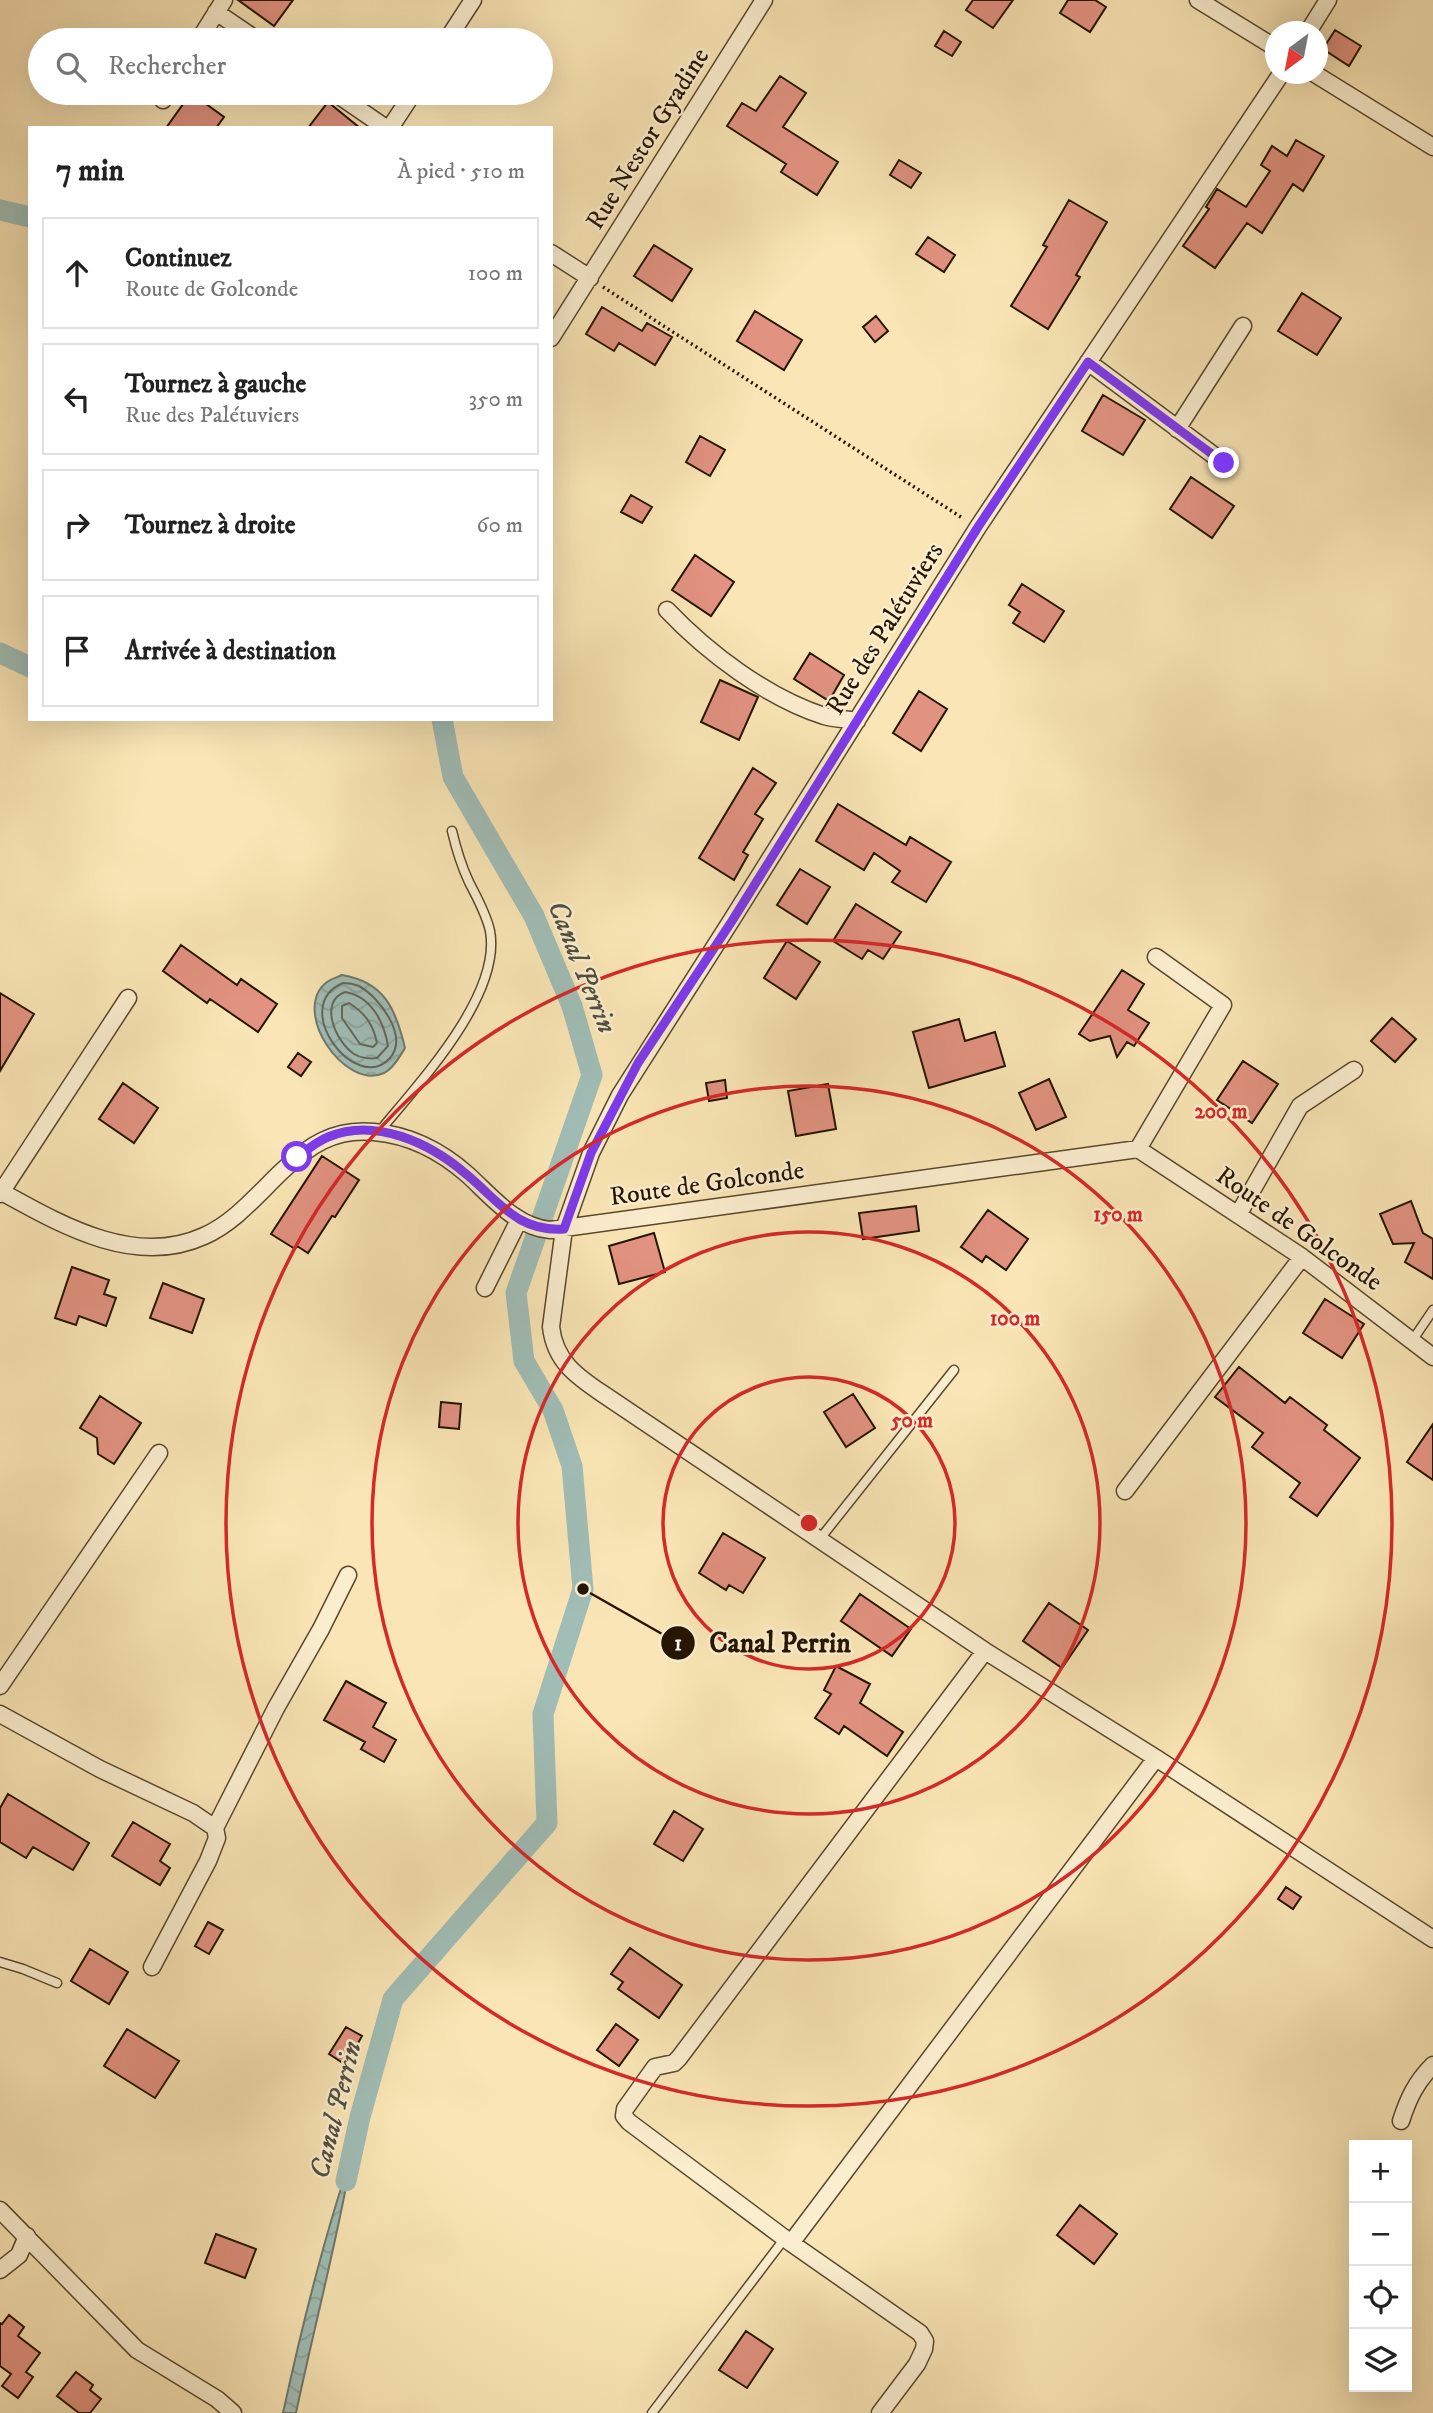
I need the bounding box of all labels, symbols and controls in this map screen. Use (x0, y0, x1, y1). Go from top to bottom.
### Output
north arrow (1265, 21, 1328, 84)
search box (28, 28, 553, 105)
street label: Rue Nestor Gyadine (579, 42, 717, 236)
icon: search (52, 48, 90, 86)
text: Rechercher (108, 50, 226, 83)
text: 7 min (56, 153, 124, 190)
text: À pied · 510 m (397, 157, 525, 186)
text: Continuez (125, 242, 231, 275)
icon: ahead (58, 254, 96, 292)
text: 100 m (468, 259, 523, 288)
text: Route de Golconde (125, 275, 298, 304)
text: Tournez à gauche (125, 368, 306, 401)
icon: left (58, 380, 96, 418)
text: 350 m (468, 385, 523, 414)
text: Rue des Palétuviers (125, 401, 299, 430)
route end (1208, 447, 1239, 478)
icon: right (58, 506, 96, 544)
text: Tournez à droite (125, 509, 296, 542)
text: 60 m (476, 511, 523, 540)
street label: Rue des Palétuviers (819, 537, 951, 721)
icon: arrive (58, 632, 96, 670)
text: Arrivée à destination (125, 635, 336, 668)
water label: Canal Perrin (539, 895, 625, 1039)
text: 200 m (1194, 1099, 1248, 1125)
route start (281, 1141, 312, 1172)
street label: Route de Golconde (608, 1154, 806, 1214)
street label: Route de Golconde (1209, 1159, 1389, 1299)
text: 150 m (1093, 1202, 1143, 1228)
text: 100 m (990, 1306, 1040, 1332)
text: 50 m (890, 1408, 933, 1434)
centre of rings (797, 1511, 821, 1535)
callout: Canal Perrin (661, 1618, 865, 1667)
text: Canal Perrin (709, 1626, 851, 1661)
text: 1 (674, 1631, 682, 1657)
water label: Canal Perrin (302, 2038, 370, 2182)
map controls (1349, 2140, 1412, 2392)
button: + (1349, 2140, 1412, 2203)
button: − (1349, 2203, 1412, 2266)
button: locate (1349, 2266, 1412, 2329)
button: layers (1349, 2329, 1412, 2392)

